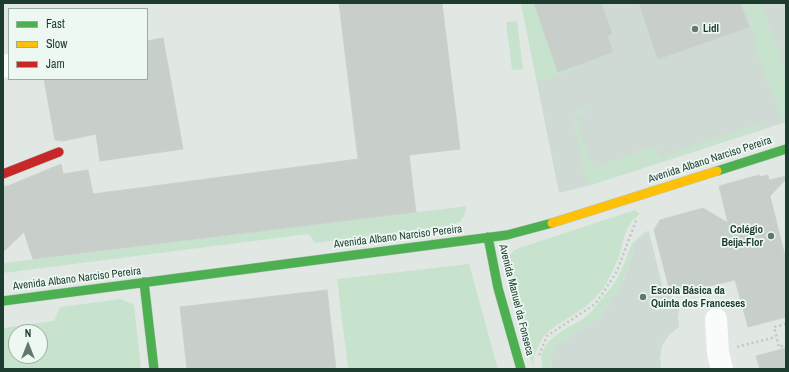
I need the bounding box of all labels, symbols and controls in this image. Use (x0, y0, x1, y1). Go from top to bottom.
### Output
legend (8, 8, 148, 80)
text: Fast (46, 16, 65, 32)
place label: Lidl (703, 22, 719, 36)
marker: Lidl (690, 24, 700, 34)
text: Slow (46, 36, 67, 52)
text: Jam (46, 56, 65, 72)
street label: Avenida Albano Narciso Pereira (647, 134, 773, 186)
street label: Avenida Albano Narciso Pereira (333, 223, 463, 251)
place label: Colégio Beija-Flor (721, 223, 763, 249)
marker: Colégio Beija-Flor (766, 231, 776, 241)
street label: Avenida Manuel da Fonseca (496, 243, 536, 357)
street label: Avenida Albano Narciso Pereira (12, 265, 142, 293)
place label: Escola Básica da Quinta dos Franceses (651, 284, 745, 310)
marker: Escola Básica da Quinta dos Franceses (638, 292, 648, 302)
north arrow (8, 324, 48, 364)
text: N (25, 326, 31, 340)

